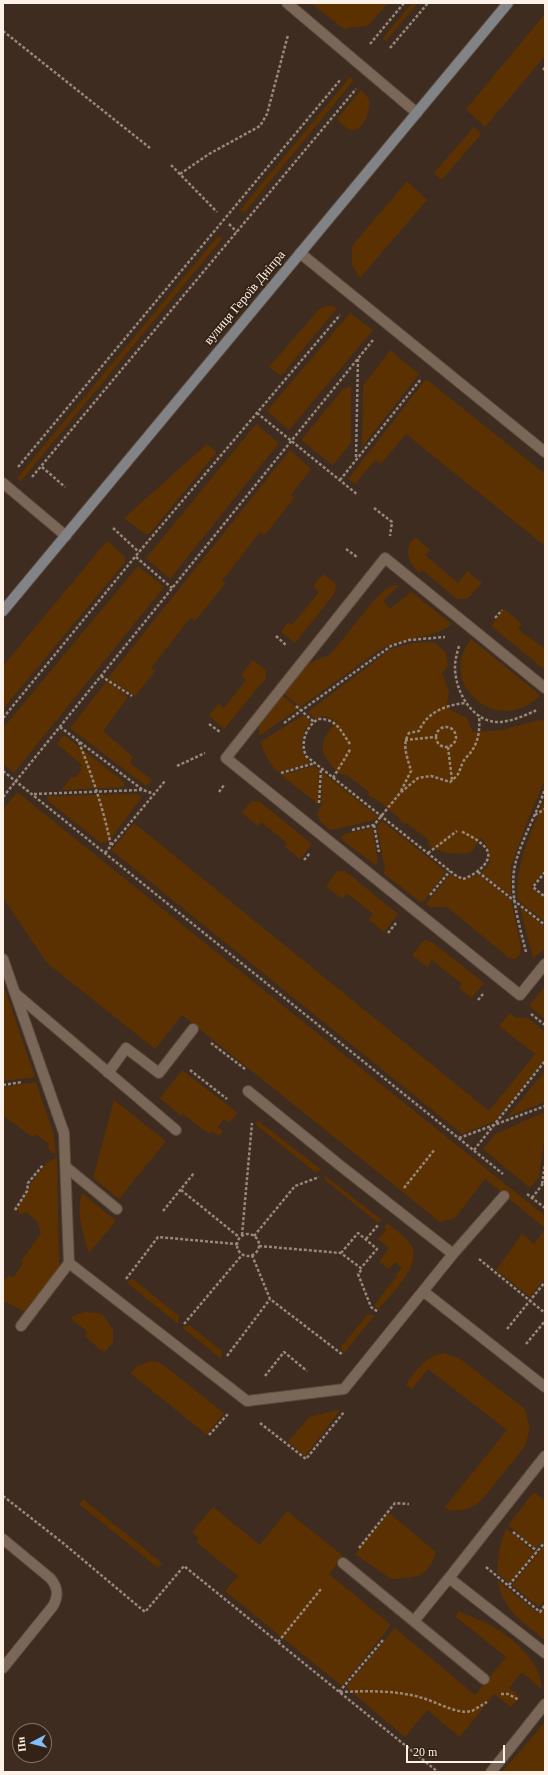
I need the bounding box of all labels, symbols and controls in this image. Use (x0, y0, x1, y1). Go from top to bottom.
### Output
street label: вулиця Героїв Дніпра (201, 248, 289, 348)
north arrow (12, 1723, 52, 1763)
text: Пн (14, 1736, 28, 1752)
scale bar (408, 1737, 507, 1763)
text: 20 m (413, 1745, 437, 1759)

